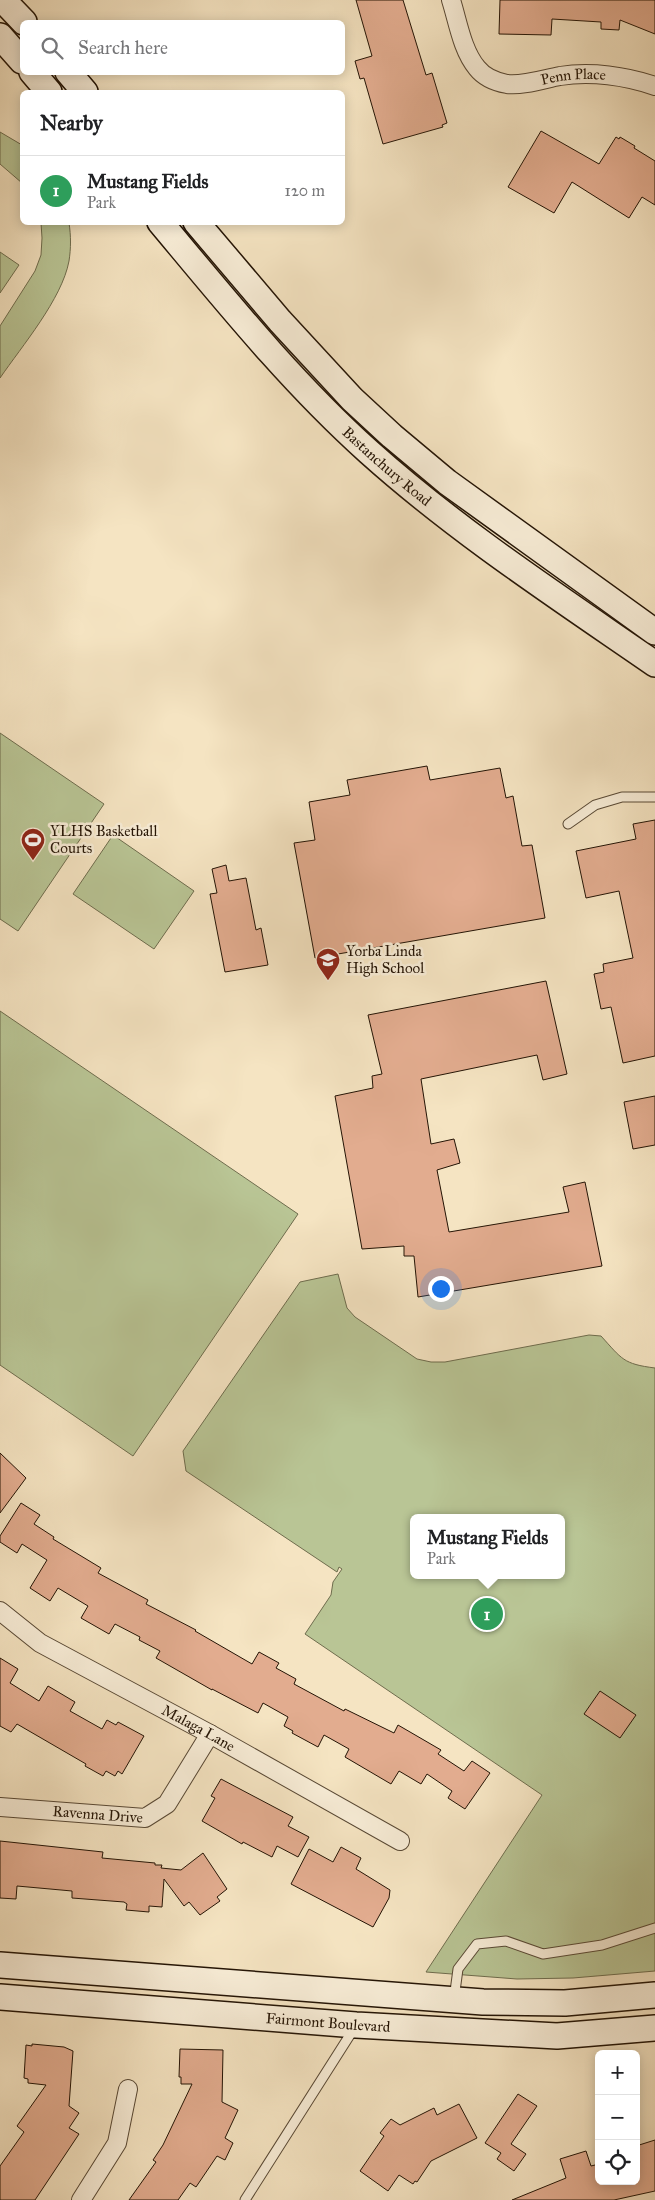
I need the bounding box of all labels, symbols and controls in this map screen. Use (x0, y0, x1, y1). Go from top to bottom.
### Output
search box (20, 20, 345, 75)
icon: search (38, 34, 66, 62)
text: Search here (78, 36, 168, 59)
street label: Penn Place (539, 65, 607, 89)
text: Nearby (40, 110, 103, 136)
text: Mustang Fields (87, 170, 208, 193)
text: 1 (53, 181, 59, 200)
text: 120 m (285, 181, 325, 200)
text: Park (87, 193, 116, 212)
street label: Bastanchury Road (339, 423, 435, 510)
place label: YLHS Basketball Courts (50, 822, 158, 857)
sports icon: YLHS Basketball Courts (20, 827, 46, 861)
place label: Yorba Linda High School (346, 942, 425, 977)
school or university icon: Yorba Linda High School (315, 947, 341, 981)
your location (428, 1276, 454, 1302)
popup (410, 1514, 565, 1579)
text: Mustang Fields (427, 1526, 548, 1549)
text: Park (427, 1549, 456, 1568)
pin: 1 (471, 1595, 503, 1633)
street label: Malaga Lane (159, 1701, 238, 1755)
street label: Ravenna Drive (52, 1802, 144, 1827)
street label: Fairmont Boulevard (265, 2009, 391, 2036)
map controls (595, 2050, 640, 2185)
button: + (595, 2050, 640, 2095)
button: − (595, 2095, 640, 2140)
button: locate (595, 2140, 640, 2185)

